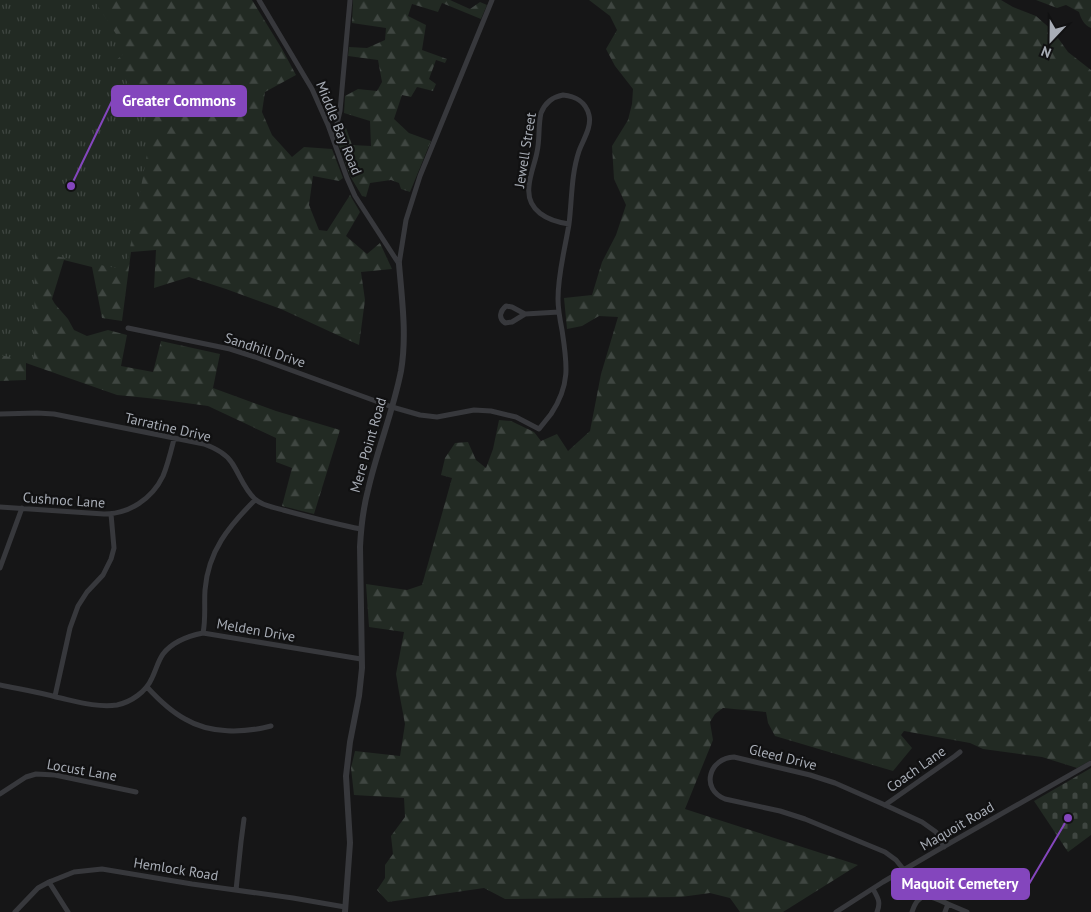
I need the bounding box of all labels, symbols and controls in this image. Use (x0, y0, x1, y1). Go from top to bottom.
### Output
north arrow (1026, 15, 1076, 65)
text: N (1038, 42, 1054, 62)
street label: Middle Bay Road (312, 79, 366, 177)
callout: Greater Commons (112, 86, 246, 116)
text: Greater Commons (122, 91, 236, 110)
street label: Jewell Street (510, 111, 540, 190)
street label: Sandhill Drive (222, 328, 308, 372)
street label: Mere Point Road (346, 395, 390, 495)
street label: Tarratine Drive (123, 408, 213, 446)
street label: Cushnoc Lane (22, 488, 106, 512)
street label: Melden Drive (215, 614, 297, 646)
street label: Gleed Drive (747, 740, 819, 774)
street label: Coach Lane (883, 742, 949, 796)
street label: Locust Lane (46, 755, 118, 785)
street label: Maquoit Road (917, 798, 997, 854)
street label: Hemlock Road (132, 853, 220, 885)
callout: Maquoit Cemetery (892, 869, 1029, 899)
text: Maquoit Cemetery (902, 874, 1019, 893)

